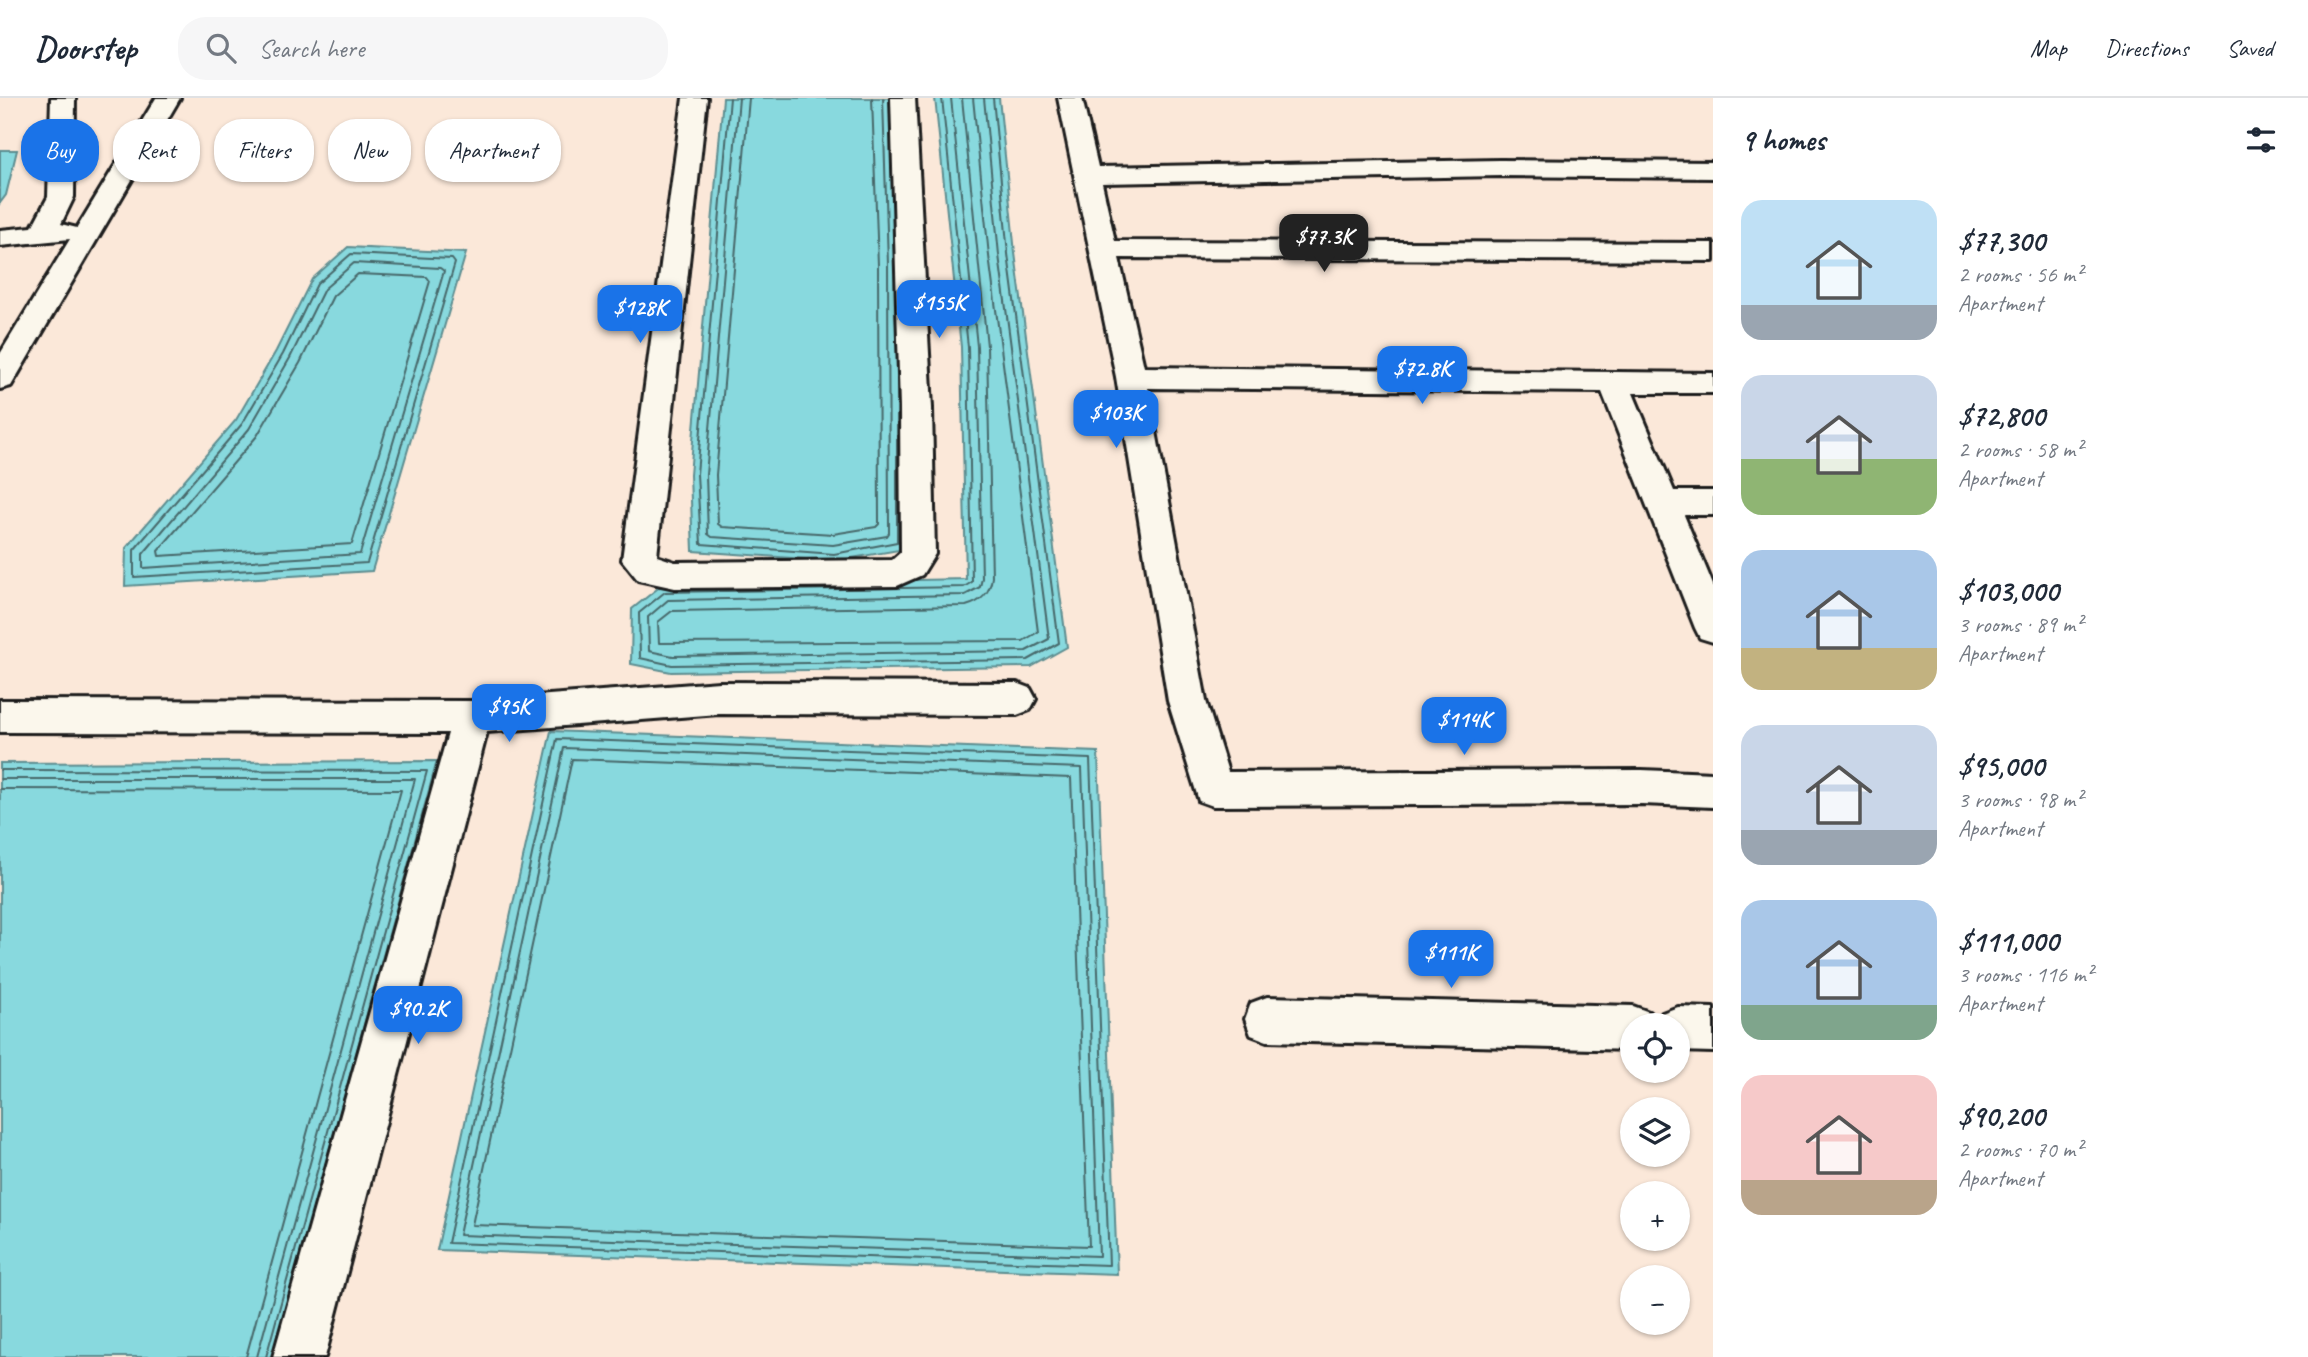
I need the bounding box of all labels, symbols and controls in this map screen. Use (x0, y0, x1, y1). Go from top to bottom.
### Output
search box (178, 17, 668, 80)
text: Doorstep (35, 27, 136, 69)
icon: search (202, 29, 240, 67)
text: Search here (258, 32, 364, 65)
text: Map (2030, 33, 2067, 63)
text: Directions (2105, 33, 2188, 63)
text: Saved (2226, 33, 2273, 63)
chip: Buy (21, 119, 99, 182)
chip: Rent (113, 119, 200, 182)
chip: Filters (214, 119, 314, 182)
chip: New (328, 119, 411, 182)
chip: Apartment (425, 119, 561, 182)
text: 9 homes (1741, 121, 1825, 159)
icon: filters (2242, 121, 2280, 159)
pin: $77.3K (1267, 214, 1381, 274)
text: $77.3K (1295, 222, 1353, 251)
text: $77,300 (1958, 222, 2045, 260)
icon: home (1797, 228, 1881, 312)
text: 2 rooms · 56 m² (1958, 260, 2082, 289)
pin: $155K (890, 280, 988, 340)
pin: $128K (591, 286, 689, 345)
text: $155K (913, 288, 965, 317)
text: Apartment (1958, 289, 2043, 318)
text: $128K (613, 293, 667, 322)
pin: $72.8K (1365, 346, 1479, 406)
text: $72.8K (1393, 354, 1451, 383)
pin: $103K (1067, 390, 1165, 450)
text: $72,800 (1958, 397, 2045, 435)
text: $103K (1089, 398, 1143, 427)
icon: home (1797, 403, 1881, 487)
text: 2 rooms · 58 m² (1958, 435, 2082, 464)
text: Apartment (1958, 464, 2043, 493)
text: $103,000 (1958, 572, 2058, 610)
icon: home (1797, 578, 1881, 662)
text: 3 rooms · 89 m² (1958, 610, 2082, 639)
text: Apartment (1958, 639, 2043, 668)
pin: $95K (468, 684, 550, 744)
text: $95K (488, 692, 530, 721)
pin: $114K (1415, 698, 1513, 757)
text: $114K (1437, 705, 1491, 734)
text: $95,000 (1958, 747, 2044, 785)
icon: home (1797, 753, 1881, 837)
text: 3 rooms · 98 m² (1958, 785, 2082, 814)
text: Apartment (1958, 814, 2043, 843)
text: $111,000 (1958, 922, 2058, 960)
icon: home (1797, 928, 1881, 1012)
pin: $111K (1402, 930, 1500, 990)
text: $111K (1424, 938, 1478, 967)
text: 3 rooms · 116 m² (1958, 960, 2093, 989)
pin: $90.2K (361, 986, 475, 1046)
text: Apartment (1958, 989, 2043, 1018)
text: $90.2K (389, 994, 447, 1023)
map controls (1620, 1013, 1690, 1335)
button: locate (1620, 1013, 1690, 1083)
button: layers (1620, 1097, 1690, 1167)
text: $90,200 (1958, 1097, 2045, 1135)
icon: home (1797, 1103, 1881, 1187)
text: 2 rooms · 70 m² (1958, 1135, 2082, 1164)
text: Apartment (1958, 1164, 2043, 1193)
button: + (1620, 1181, 1690, 1251)
button: − (1620, 1265, 1690, 1335)

